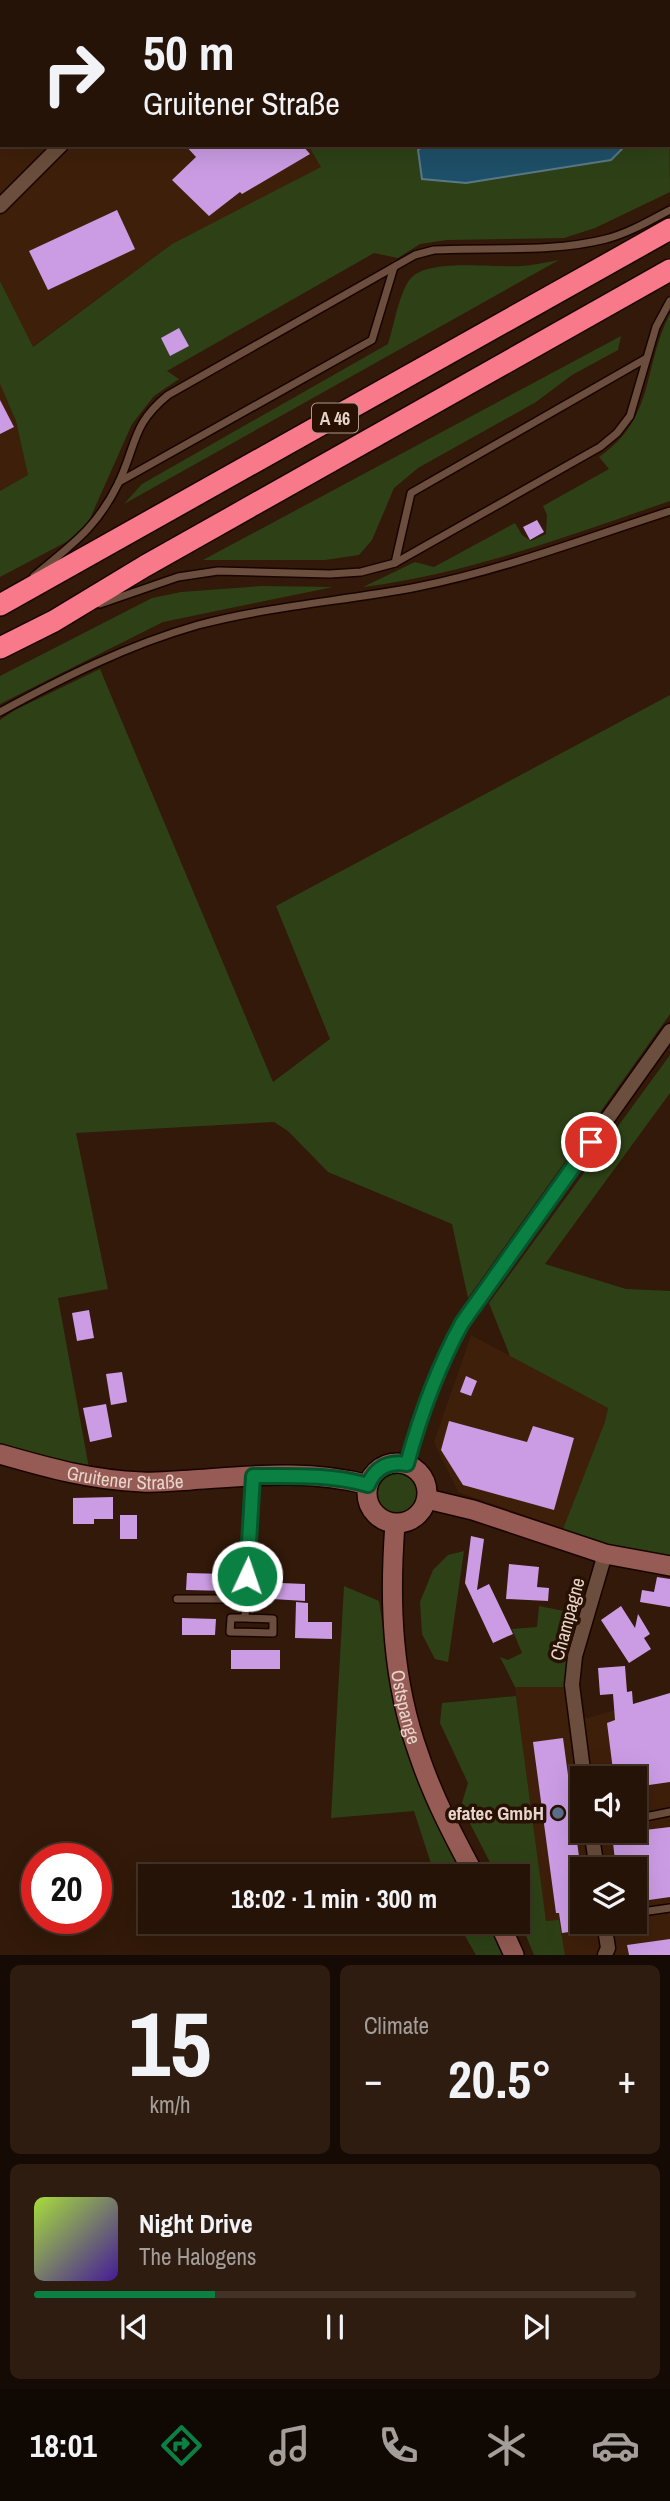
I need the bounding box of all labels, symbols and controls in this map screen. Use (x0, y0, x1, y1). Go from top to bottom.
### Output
text: 50 m (143, 19, 235, 85)
icon: right (28, 28, 119, 119)
text: Gruitener Straße (143, 82, 340, 125)
road number: A 46 (312, 404, 358, 432)
pin (561, 1112, 621, 1172)
icon: arrive (572, 1123, 610, 1161)
street label: Gruitener Straße (64, 1459, 184, 1495)
position arrow (210, 1539, 284, 1613)
street label: Champagne (543, 1575, 591, 1663)
street label: Ostspange (385, 1668, 427, 1747)
map controls (570, 1766, 647, 1934)
button: sound (570, 1766, 647, 1843)
place label: efatec GmbH (448, 1800, 544, 1826)
marker: efatec GmbH (550, 1805, 566, 1821)
speed limit sign: 20 (21, 1843, 112, 1934)
button: layers (570, 1857, 647, 1934)
text: 18:02 · 1 min · 300 m (231, 1881, 437, 1916)
text: 15 (129, 1982, 212, 2104)
text: Climate (364, 2010, 429, 2041)
text: 20.5° (448, 2044, 552, 2114)
text: − (364, 2054, 382, 2105)
text: + (618, 2054, 636, 2105)
text: km/h (150, 2089, 190, 2120)
text: Night Drive (139, 2206, 253, 2241)
text: The Halogens (139, 2241, 256, 2272)
icon: previous (115, 2308, 153, 2346)
icon: pause (316, 2308, 354, 2346)
icon: next (517, 2308, 555, 2346)
icon: directions (157, 2421, 206, 2470)
icon: music (265, 2421, 314, 2470)
icon: phone (374, 2421, 423, 2470)
icon: climate (482, 2421, 531, 2470)
icon: car (591, 2421, 640, 2470)
text: 18:01 (30, 2424, 97, 2467)

